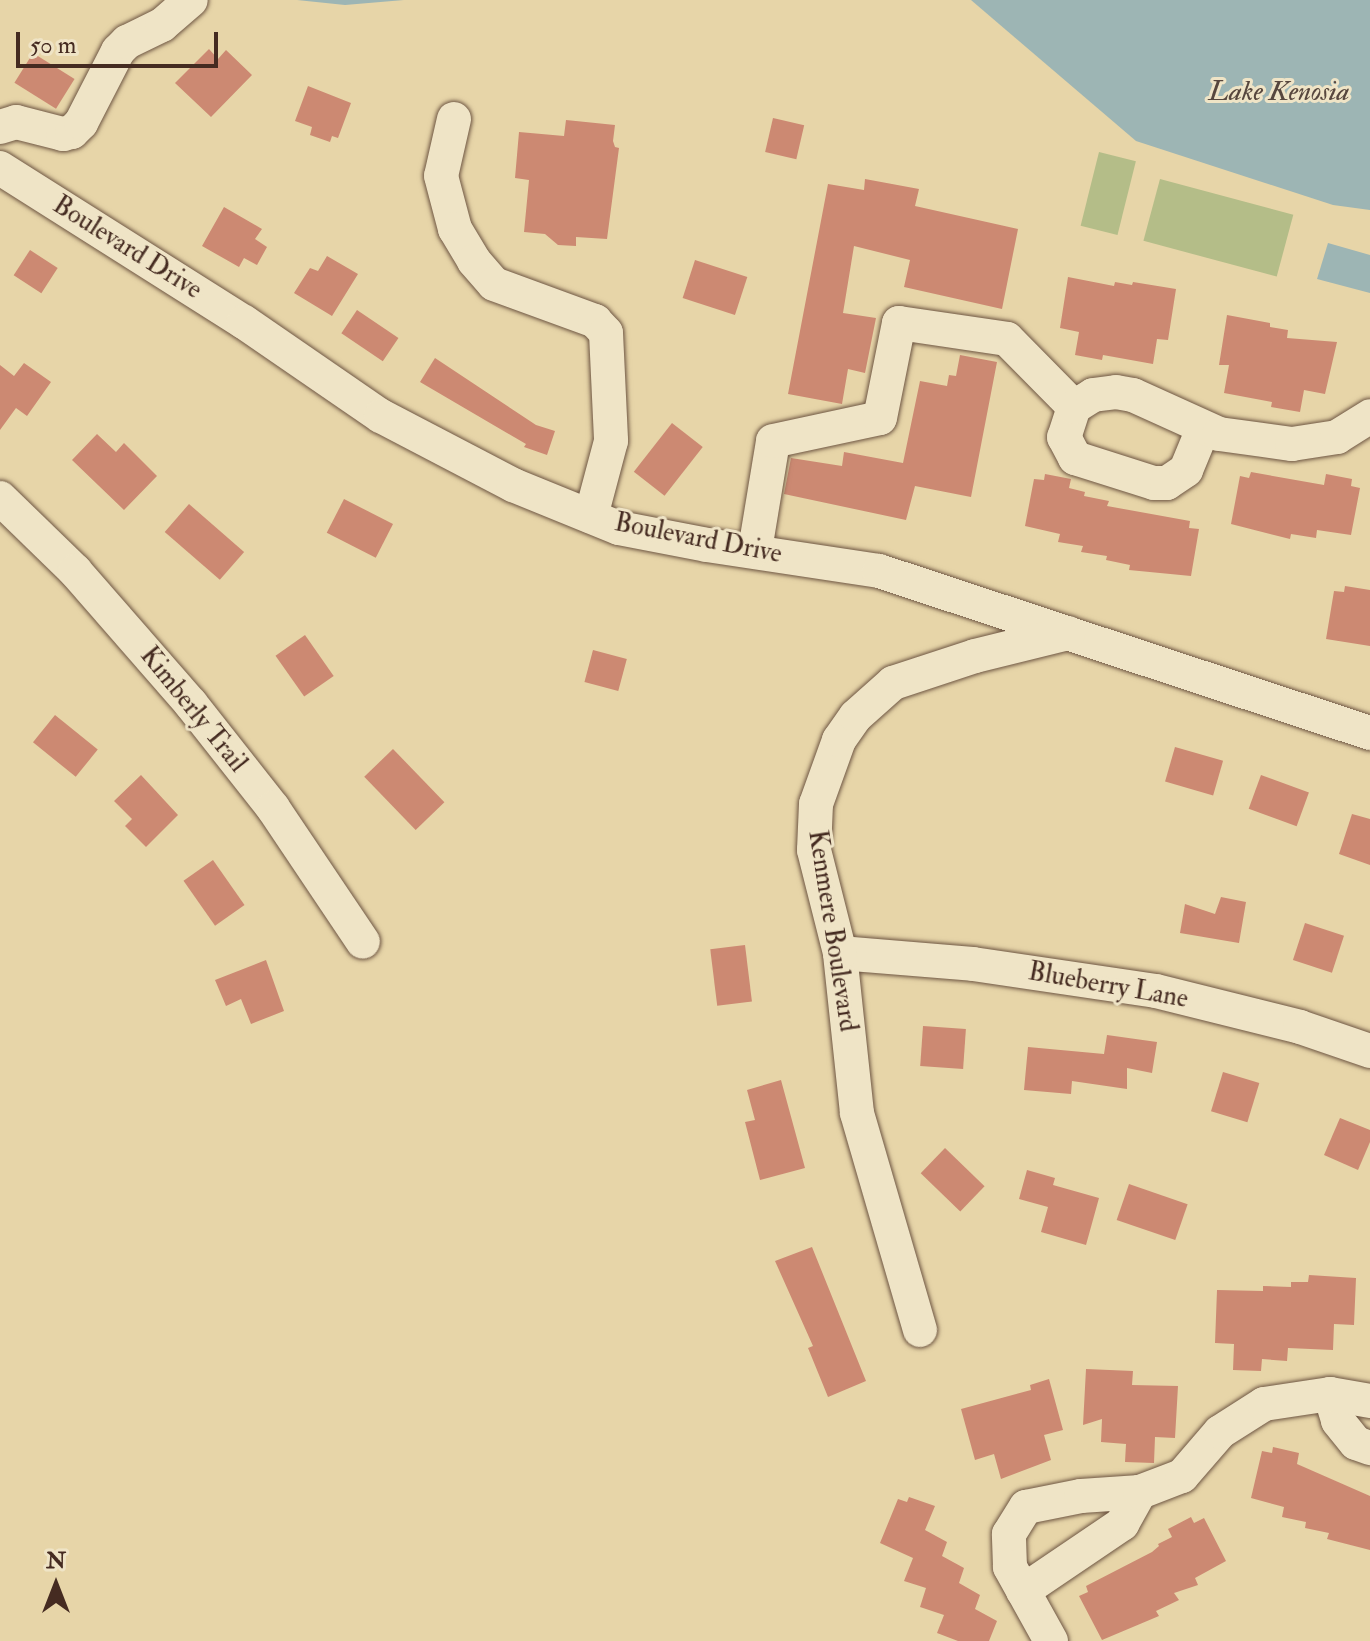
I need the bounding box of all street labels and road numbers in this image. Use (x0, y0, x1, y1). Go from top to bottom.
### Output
street label: Boulevard Drive (47, 190, 207, 306)
street label: Boulevard Drive (612, 508, 784, 570)
street label: Kimberly Trail (133, 641, 253, 779)
street label: Kenmere Boulevard (801, 828, 863, 1034)
street label: Blueberry Lane (1026, 957, 1190, 1015)

